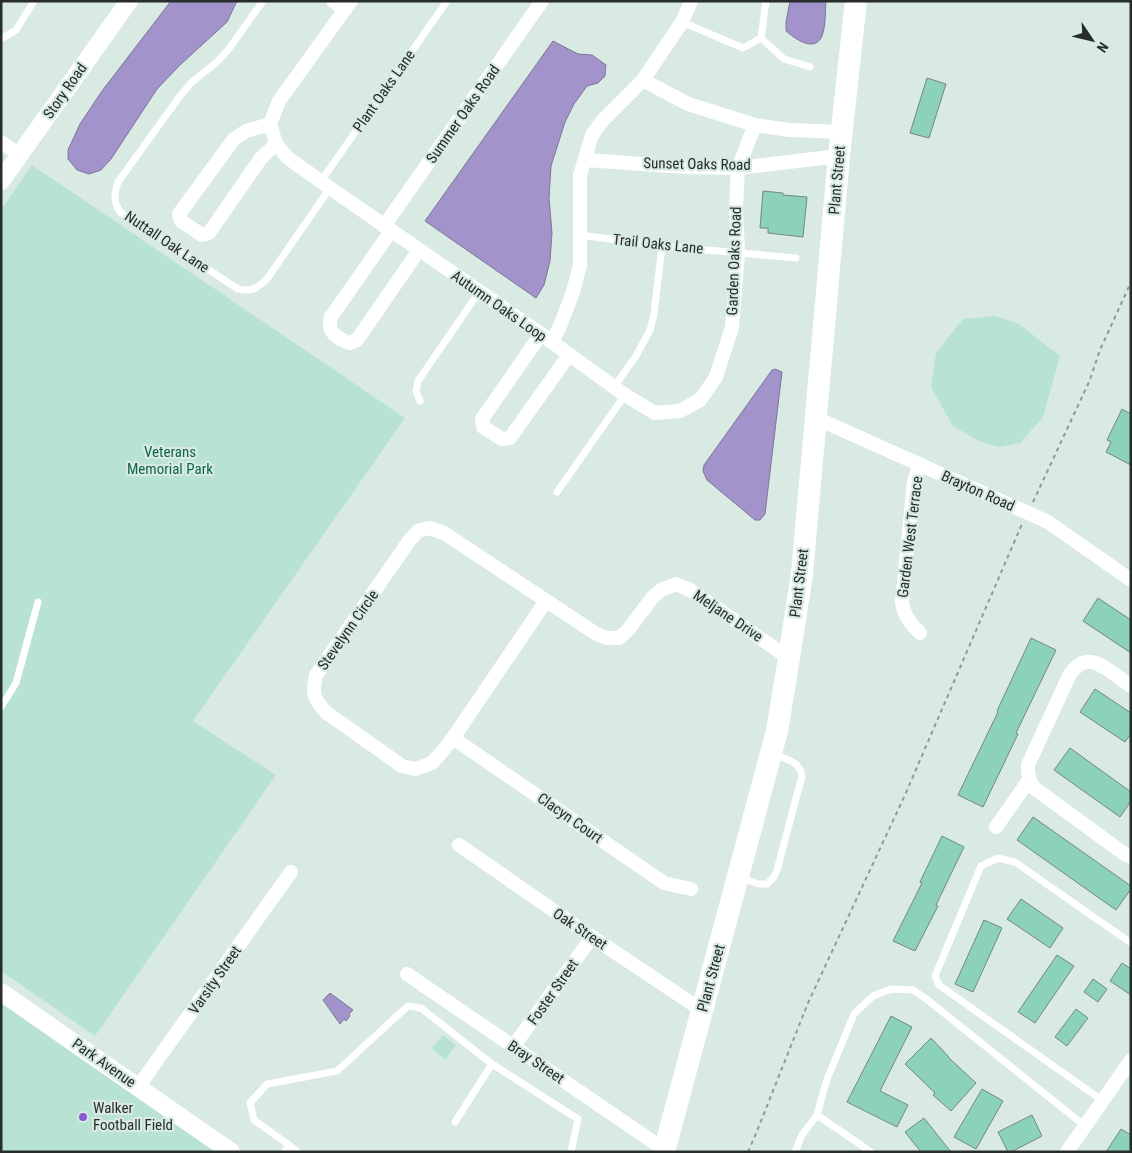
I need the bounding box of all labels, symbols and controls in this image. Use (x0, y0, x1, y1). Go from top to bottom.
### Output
north arrow (1067, 15, 1117, 65)
text: N (1094, 39, 1112, 56)
street label: Plant Oaks Lane (349, 47, 419, 135)
street label: Story Road (39, 60, 91, 122)
street label: Summer Oaks Road (422, 61, 504, 167)
street label: Plant Street (825, 145, 849, 215)
street label: Sunset Oaks Road (643, 154, 751, 174)
street label: Garden Oaks Road (723, 206, 745, 316)
street label: Nuttall Oak Lane (121, 207, 213, 277)
street label: Trail Oaks Lane (612, 230, 704, 258)
street label: Autumn Oaks Loop (448, 266, 550, 346)
park label: Veterans Memorial Park (127, 443, 213, 478)
street label: Brayton Road (939, 467, 1017, 515)
street label: Garden West Terrace (894, 475, 926, 599)
street label: Plant Street (786, 548, 812, 618)
street label: Stevelynn Circle (314, 586, 382, 674)
street label: Meljane Drive (690, 586, 766, 646)
street label: Clacyn Court (534, 789, 606, 847)
street label: Oak Street (549, 904, 611, 954)
street label: Varsity Street (185, 942, 245, 1018)
street label: Plant Street (693, 942, 729, 1014)
street label: Foster Street (524, 956, 582, 1028)
street label: Park Avenue (69, 1035, 139, 1091)
street label: Bray Street (504, 1037, 568, 1087)
place label: Walker Football Field (93, 1099, 173, 1134)
marker: Walker Football Field (77, 1111, 89, 1123)

